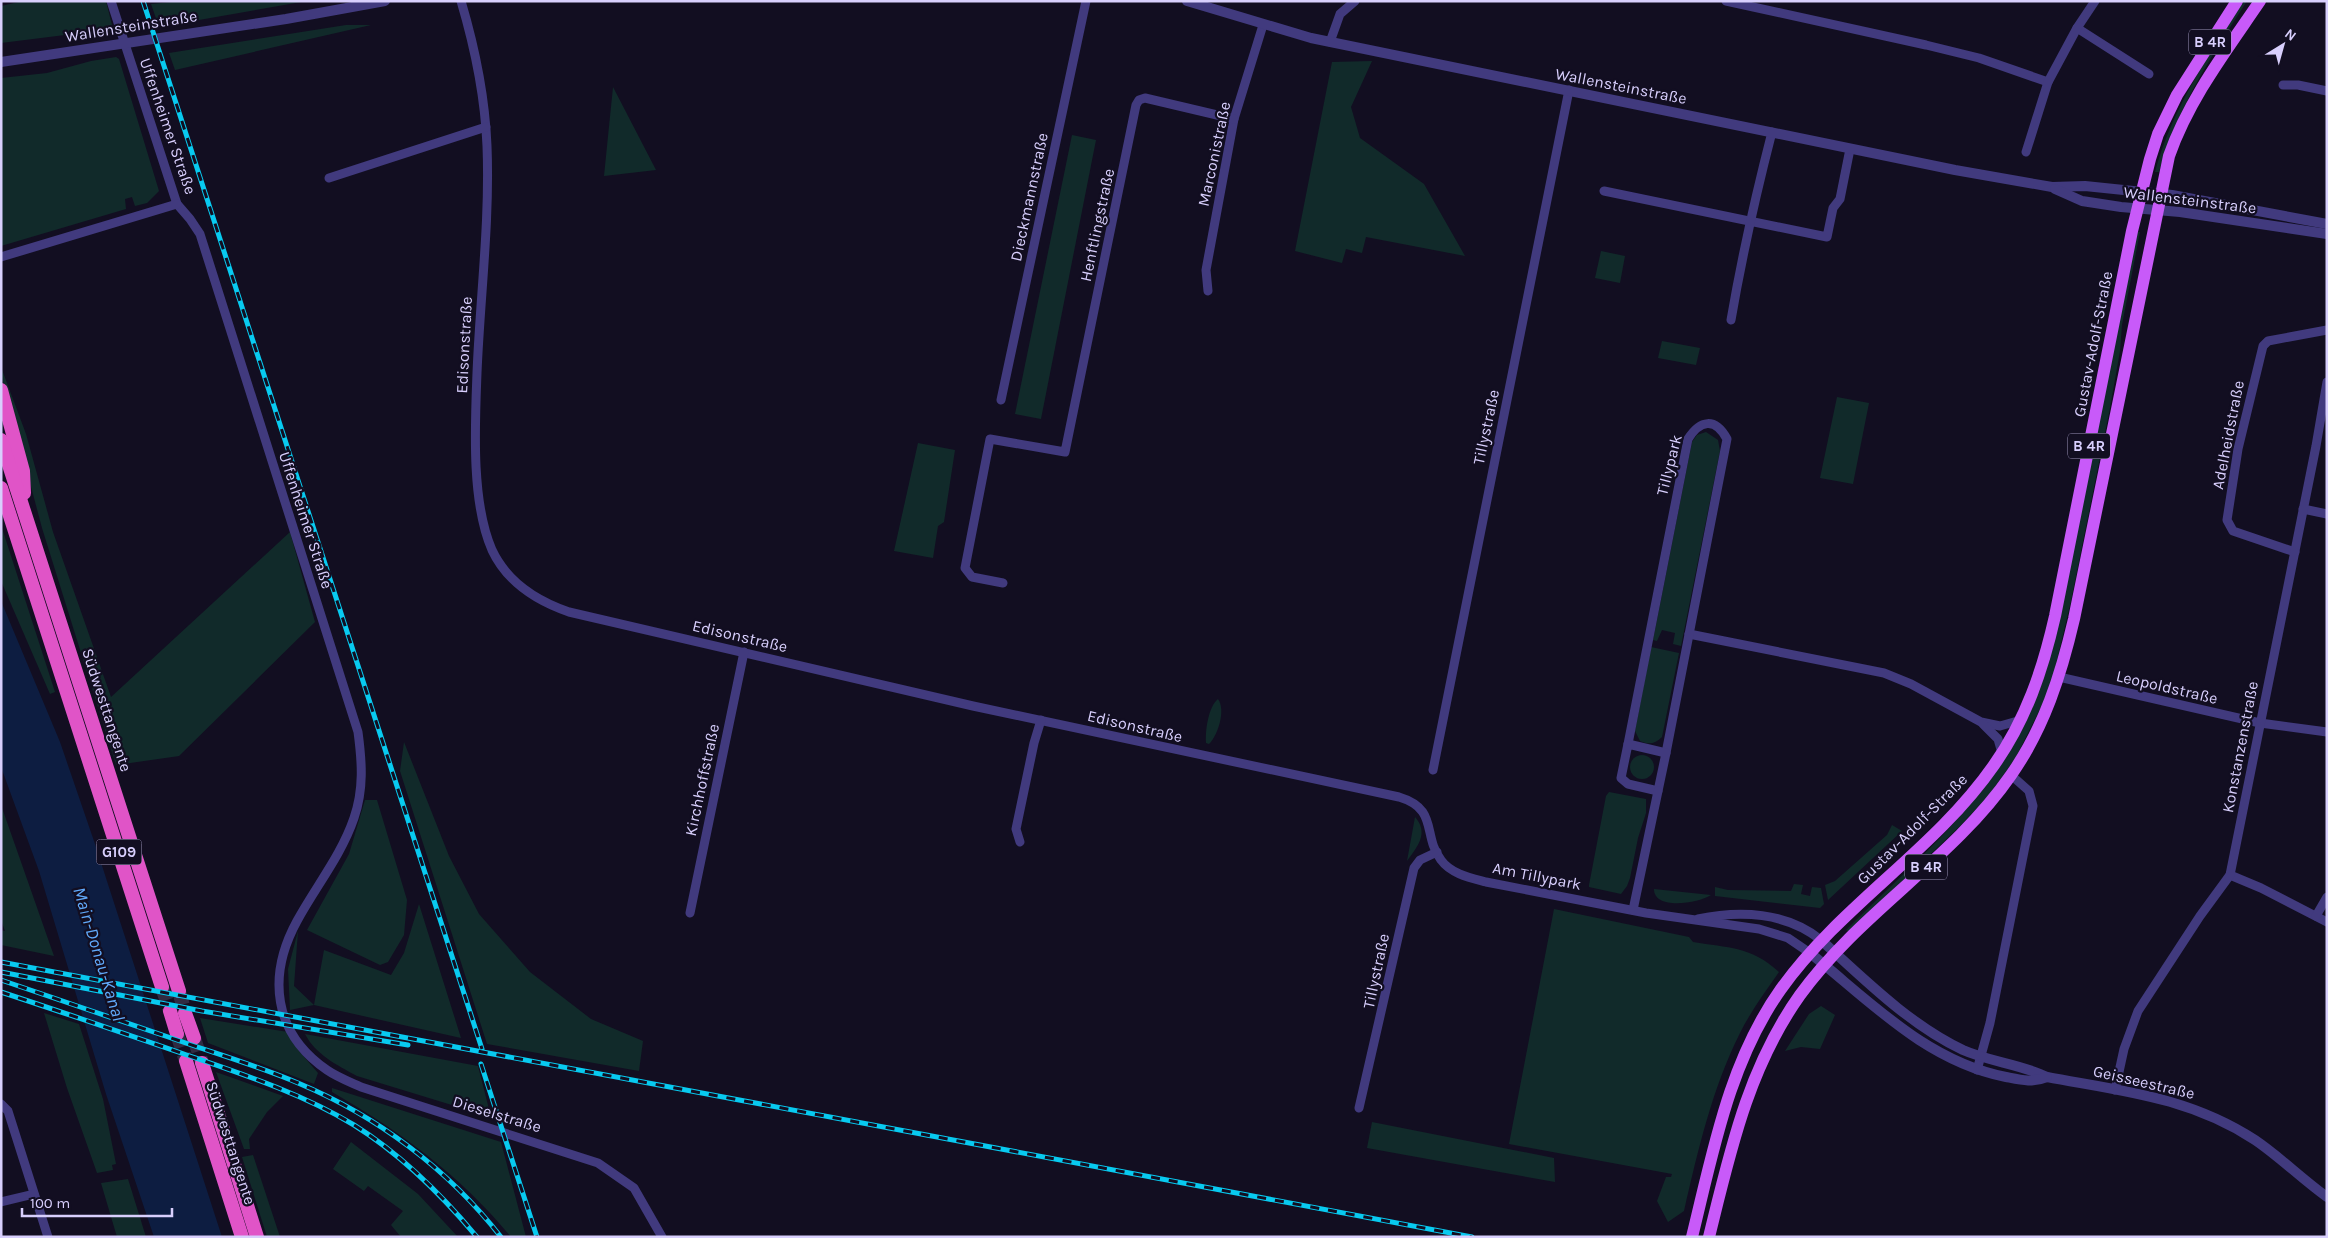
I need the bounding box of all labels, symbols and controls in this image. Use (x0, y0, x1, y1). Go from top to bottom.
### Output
street label: Wallensteinstraße (64, 6, 198, 46)
north arrow (2258, 20, 2308, 70)
text: N (2281, 25, 2300, 45)
road number: B 4R (2189, 30, 2231, 54)
street label: Uffenheimer Straße (136, 55, 200, 197)
street label: Wallensteinstraße (1554, 64, 1688, 108)
street label: Marconistraße (1194, 100, 1234, 208)
street label: Dieckmannstraße (1006, 131, 1052, 263)
street label: Henftlingstraße (1076, 167, 1118, 283)
street label: Wallensteinstraße (2123, 182, 2257, 218)
street label: Gustav-Adolf-Straße (2070, 270, 2116, 418)
street label: Edisonstraße (452, 296, 476, 394)
street label: Adelheidstraße (2208, 379, 2248, 491)
street label: Tillystraße (1469, 388, 1503, 466)
street label: Tillypark (1652, 433, 1686, 497)
road number: B 4R (2068, 434, 2110, 458)
street label: Uffenheimer Straße (275, 449, 337, 591)
street label: Edisonstraße (691, 616, 789, 656)
street label: Südwesttangente (78, 646, 136, 774)
street label: Leopoldstraße (2114, 666, 2220, 708)
street label: Konstanzenstraße (2218, 680, 2262, 814)
street label: Edisonstraße (1086, 706, 1184, 746)
street label: Kirchhoffstraße (681, 722, 723, 838)
street label: Gustav-Adolf-Straße (1853, 770, 1971, 888)
road number: G109 (96, 840, 142, 864)
road number: B 4R (1905, 854, 1947, 880)
street label: Am Tillypark (1491, 858, 1583, 894)
water label: Main-Donau-Kanal (68, 884, 130, 1024)
street label: Tillystraße (1359, 932, 1393, 1010)
street label: Geisseestraße (2091, 1061, 2197, 1103)
street label: Südwesttangente (202, 1079, 260, 1207)
street label: Dieselstraße (450, 1092, 544, 1136)
scale bar (22, 1186, 172, 1218)
text: 100 m (30, 1194, 70, 1212)

